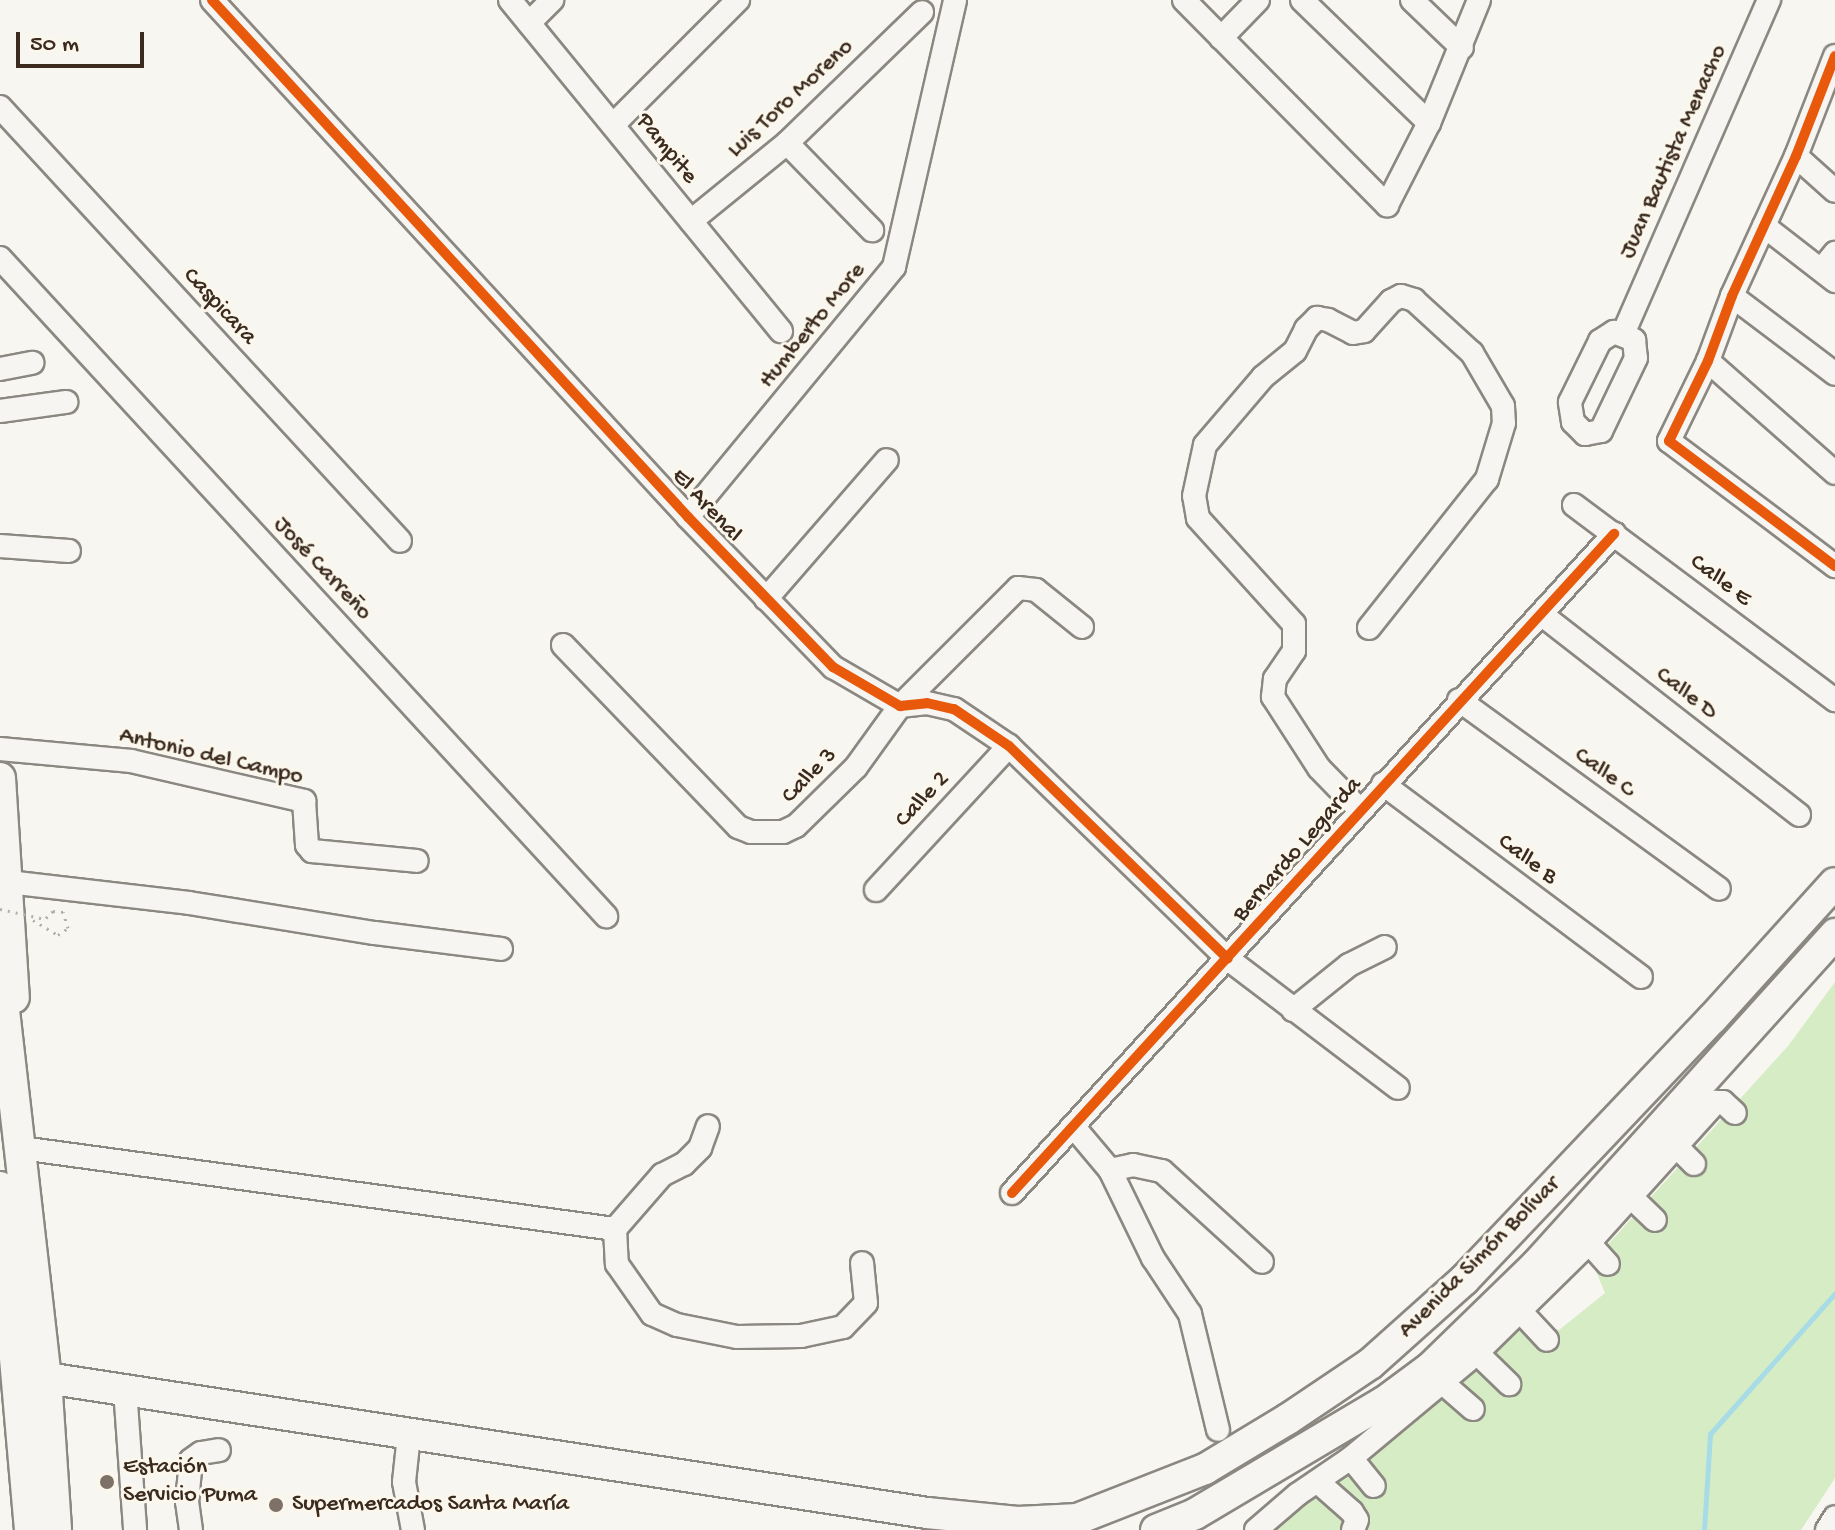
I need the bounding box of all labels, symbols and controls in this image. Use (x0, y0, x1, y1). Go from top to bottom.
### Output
scale bar (20, 16, 148, 66)
text: 50 m (30, 31, 79, 60)
street label: Luis Toro Moreno (722, 33, 860, 165)
street label: Juan Bautista Menacho (1614, 41, 1734, 263)
street label: Pampite (629, 108, 703, 190)
street label: Humberto More (754, 257, 872, 395)
street label: Caspicara (176, 262, 262, 352)
street label: El Arenal (664, 463, 748, 549)
street label: José Carreño (267, 511, 377, 627)
street label: Calle E (1683, 548, 1757, 614)
street label: Calle D (1649, 661, 1723, 727)
street label: Antonio del Campo (116, 722, 306, 792)
street label: Calle C (1568, 741, 1640, 805)
street label: Calle 3 (776, 742, 844, 810)
street label: Calle 2 (890, 766, 956, 834)
street label: Bernardo Legarda (1227, 772, 1369, 928)
street label: Calle B (1491, 828, 1563, 892)
street label: Avenida Simón Bolívar (1393, 1171, 1567, 1345)
place label: Estación Servicio Puma (123, 1454, 257, 1510)
marker: Estación Servicio Puma (98, 1473, 116, 1491)
place label: Supermercados Santa María (292, 1491, 569, 1519)
marker: Supermercados Santa María (267, 1496, 285, 1514)

